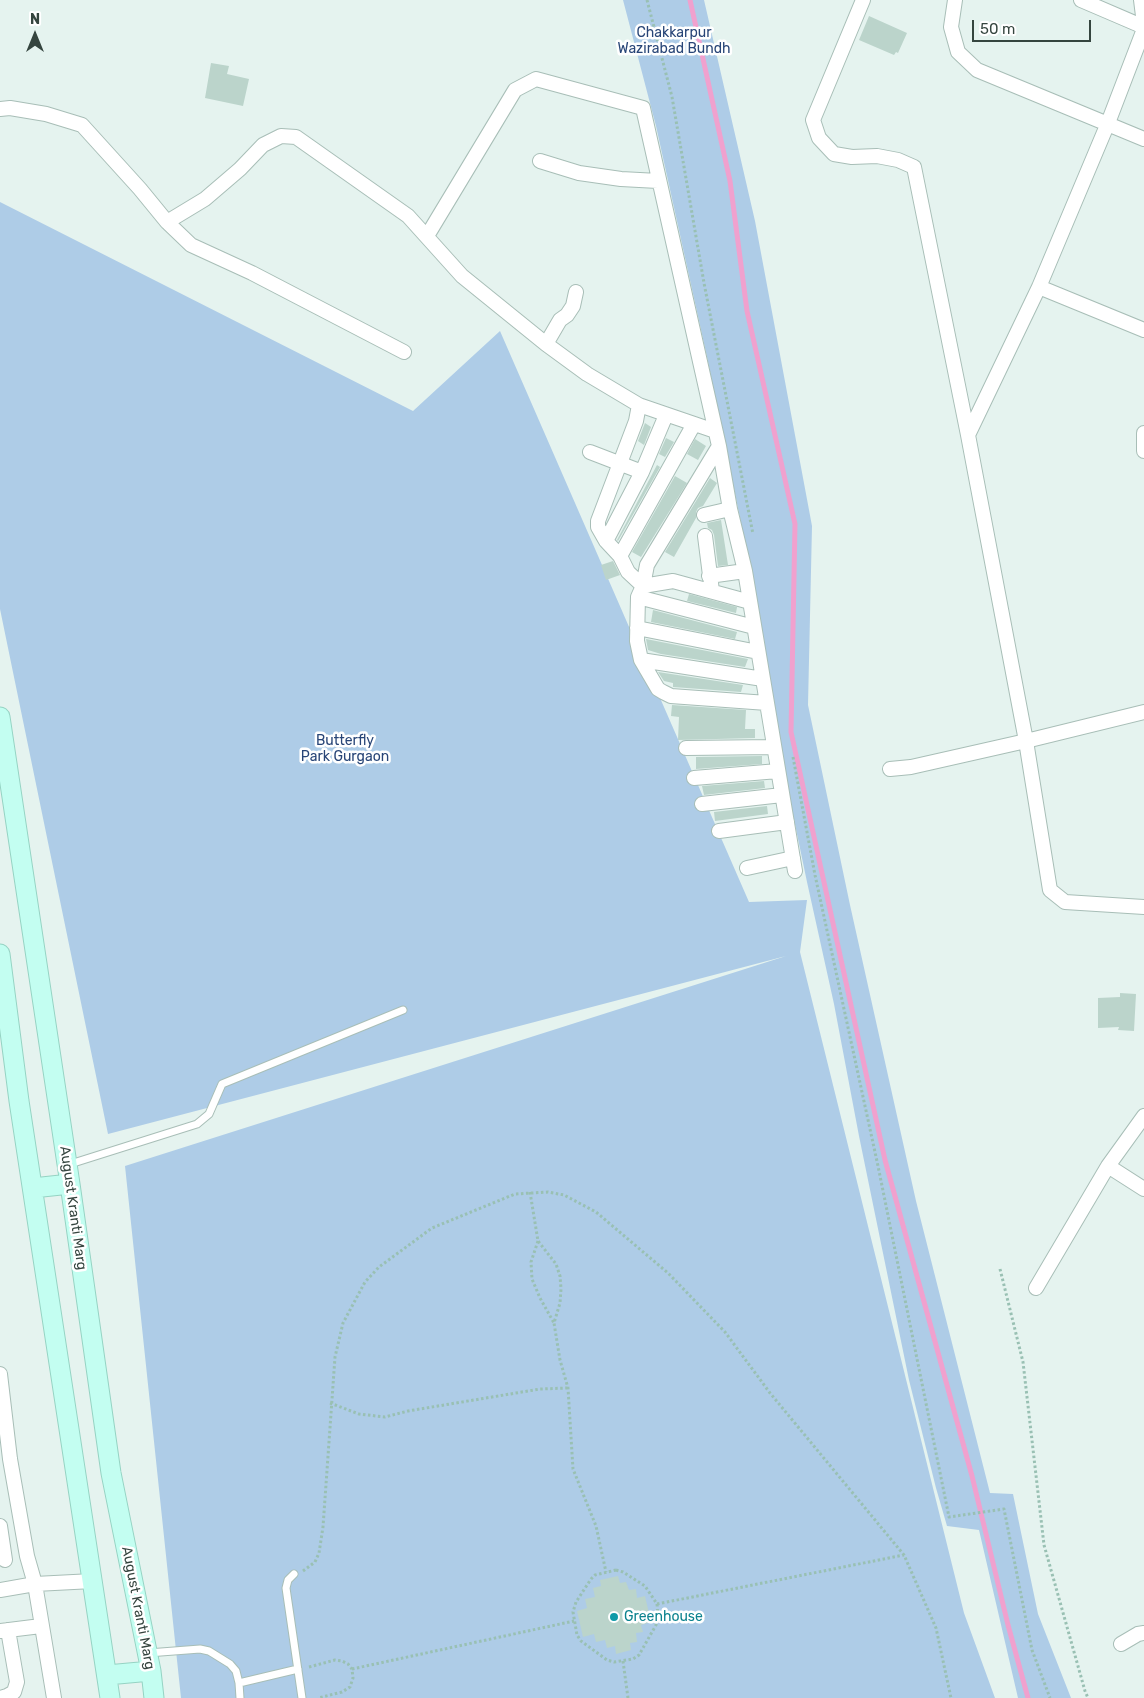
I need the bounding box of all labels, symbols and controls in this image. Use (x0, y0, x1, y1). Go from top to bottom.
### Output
north arrow (10, 10, 60, 60)
scale bar (974, 10, 1093, 42)
text: N (30, 11, 40, 28)
text: 50 m (980, 20, 1015, 38)
park label: Chakkarpur Wazirabad Bundh (617, 25, 731, 58)
park label: Butterfly Park Gurgaon (301, 733, 389, 766)
street label: August Kranti Marg (56, 1145, 90, 1271)
street label: August Kranti Marg (118, 1545, 158, 1671)
place label: Greenhouse (624, 1609, 703, 1625)
marker: Greenhouse (608, 1611, 620, 1623)

